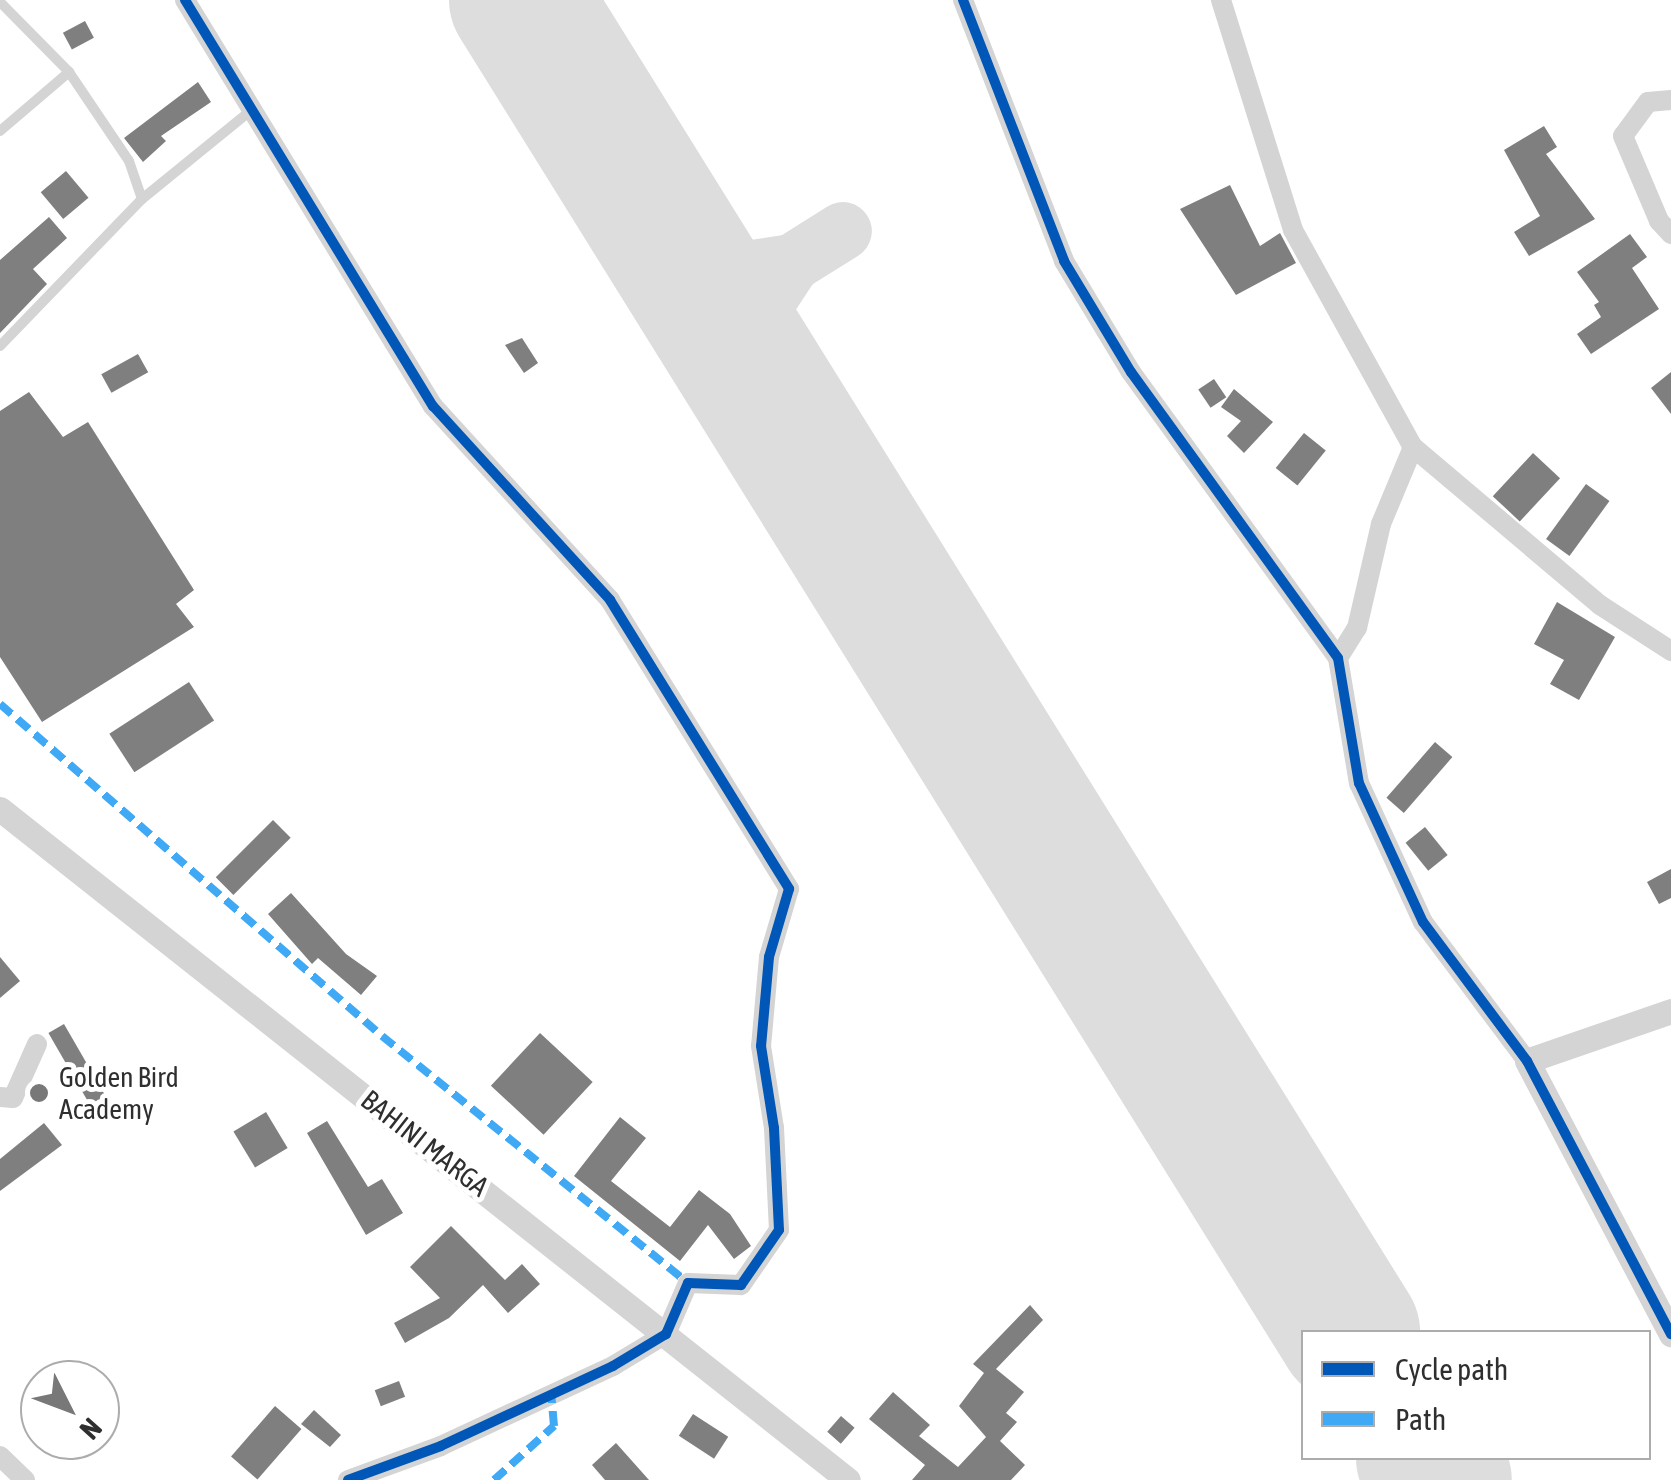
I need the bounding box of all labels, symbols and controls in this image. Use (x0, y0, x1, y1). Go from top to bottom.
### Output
place label: Golden Bird Academy (59, 1060, 179, 1126)
marker: Golden Bird Academy (28, 1082, 50, 1104)
street label: BAHINI MARGA (355, 1083, 495, 1203)
legend (1301, 1330, 1651, 1460)
text: Cycle path (1395, 1352, 1508, 1386)
north arrow (20, 1360, 120, 1460)
text: Path (1395, 1402, 1446, 1436)
text: N (73, 1412, 108, 1446)

